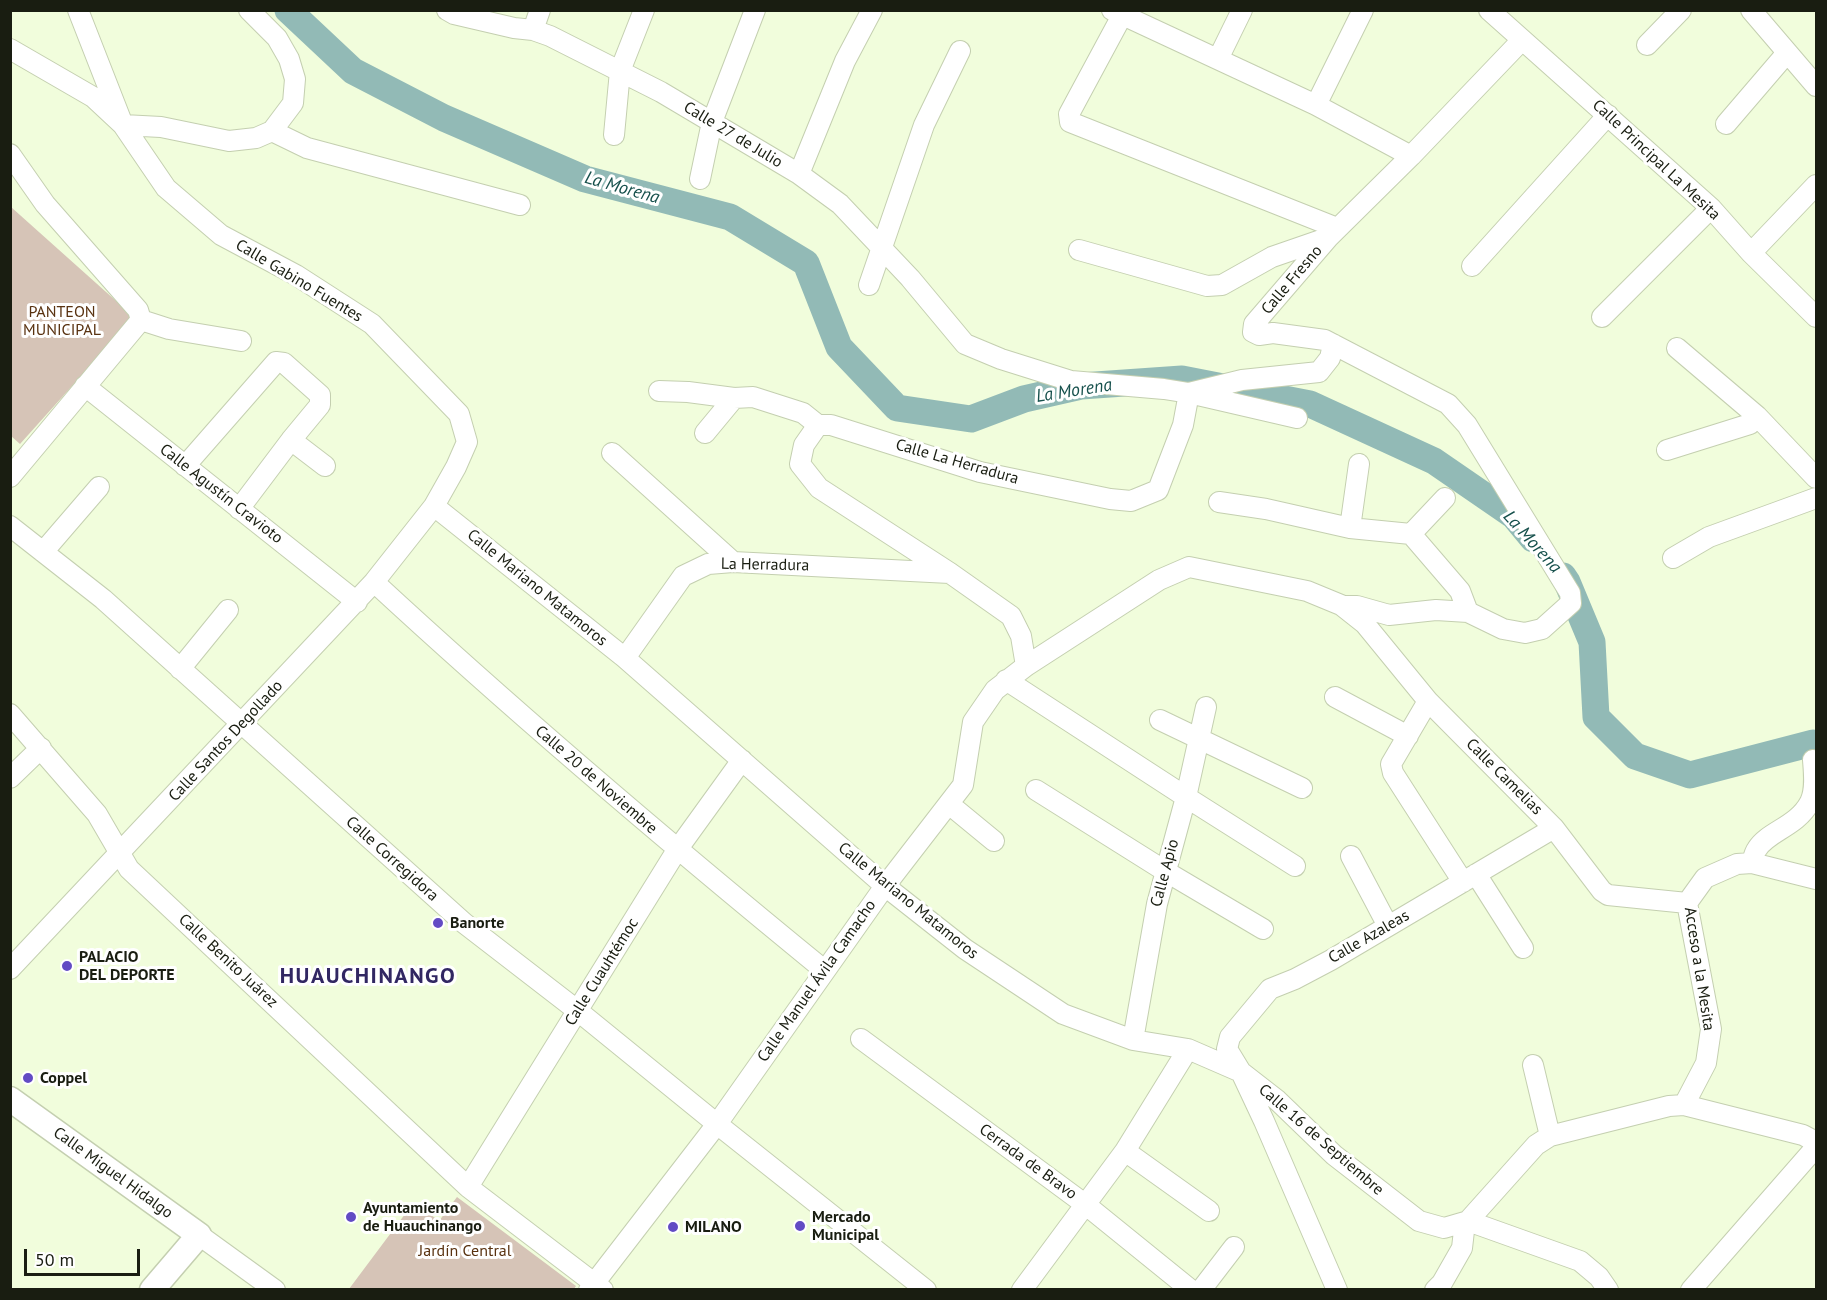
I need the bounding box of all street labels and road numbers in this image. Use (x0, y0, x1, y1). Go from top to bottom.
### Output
street label: Calle Principal La Mesita (1588, 96, 1724, 224)
street label: Calle 27 de Julio (680, 98, 786, 172)
street label: Calle Gabino Fuentes (232, 236, 366, 326)
street label: Calle Fresno (1258, 241, 1326, 319)
street label: Calle La Herradura (893, 435, 1021, 489)
street label: Calle Agustín Cravioto (156, 440, 286, 548)
street label: Calle Mariano Matamoros (463, 526, 611, 650)
street label: La Herradura (721, 555, 809, 575)
street label: Calle Santos Degollado (165, 676, 287, 806)
street label: Calle 20 de Noviembre (531, 722, 661, 838)
street label: Calle Camelias (1462, 735, 1546, 819)
street label: Calle Corregidora (342, 812, 442, 906)
street label: Calle Apio (1147, 837, 1183, 909)
street label: Calle Mariano Matamoros (834, 839, 982, 963)
street label: Calle Manuel Ávila Camacho (754, 896, 880, 1066)
street label: Calle Azaleas (1325, 906, 1413, 968)
street label: Acceso a la Mesita (1680, 906, 1718, 1032)
street label: Calle Benito Juárez (174, 910, 282, 1012)
street label: Calle Cuauhtémoc (561, 915, 643, 1029)
street label: Calle 16 de Septiembre (1254, 1080, 1388, 1200)
street label: Cerrada de Bravo (975, 1120, 1081, 1204)
street label: Calle Miguel Hidalgo (49, 1123, 177, 1223)

